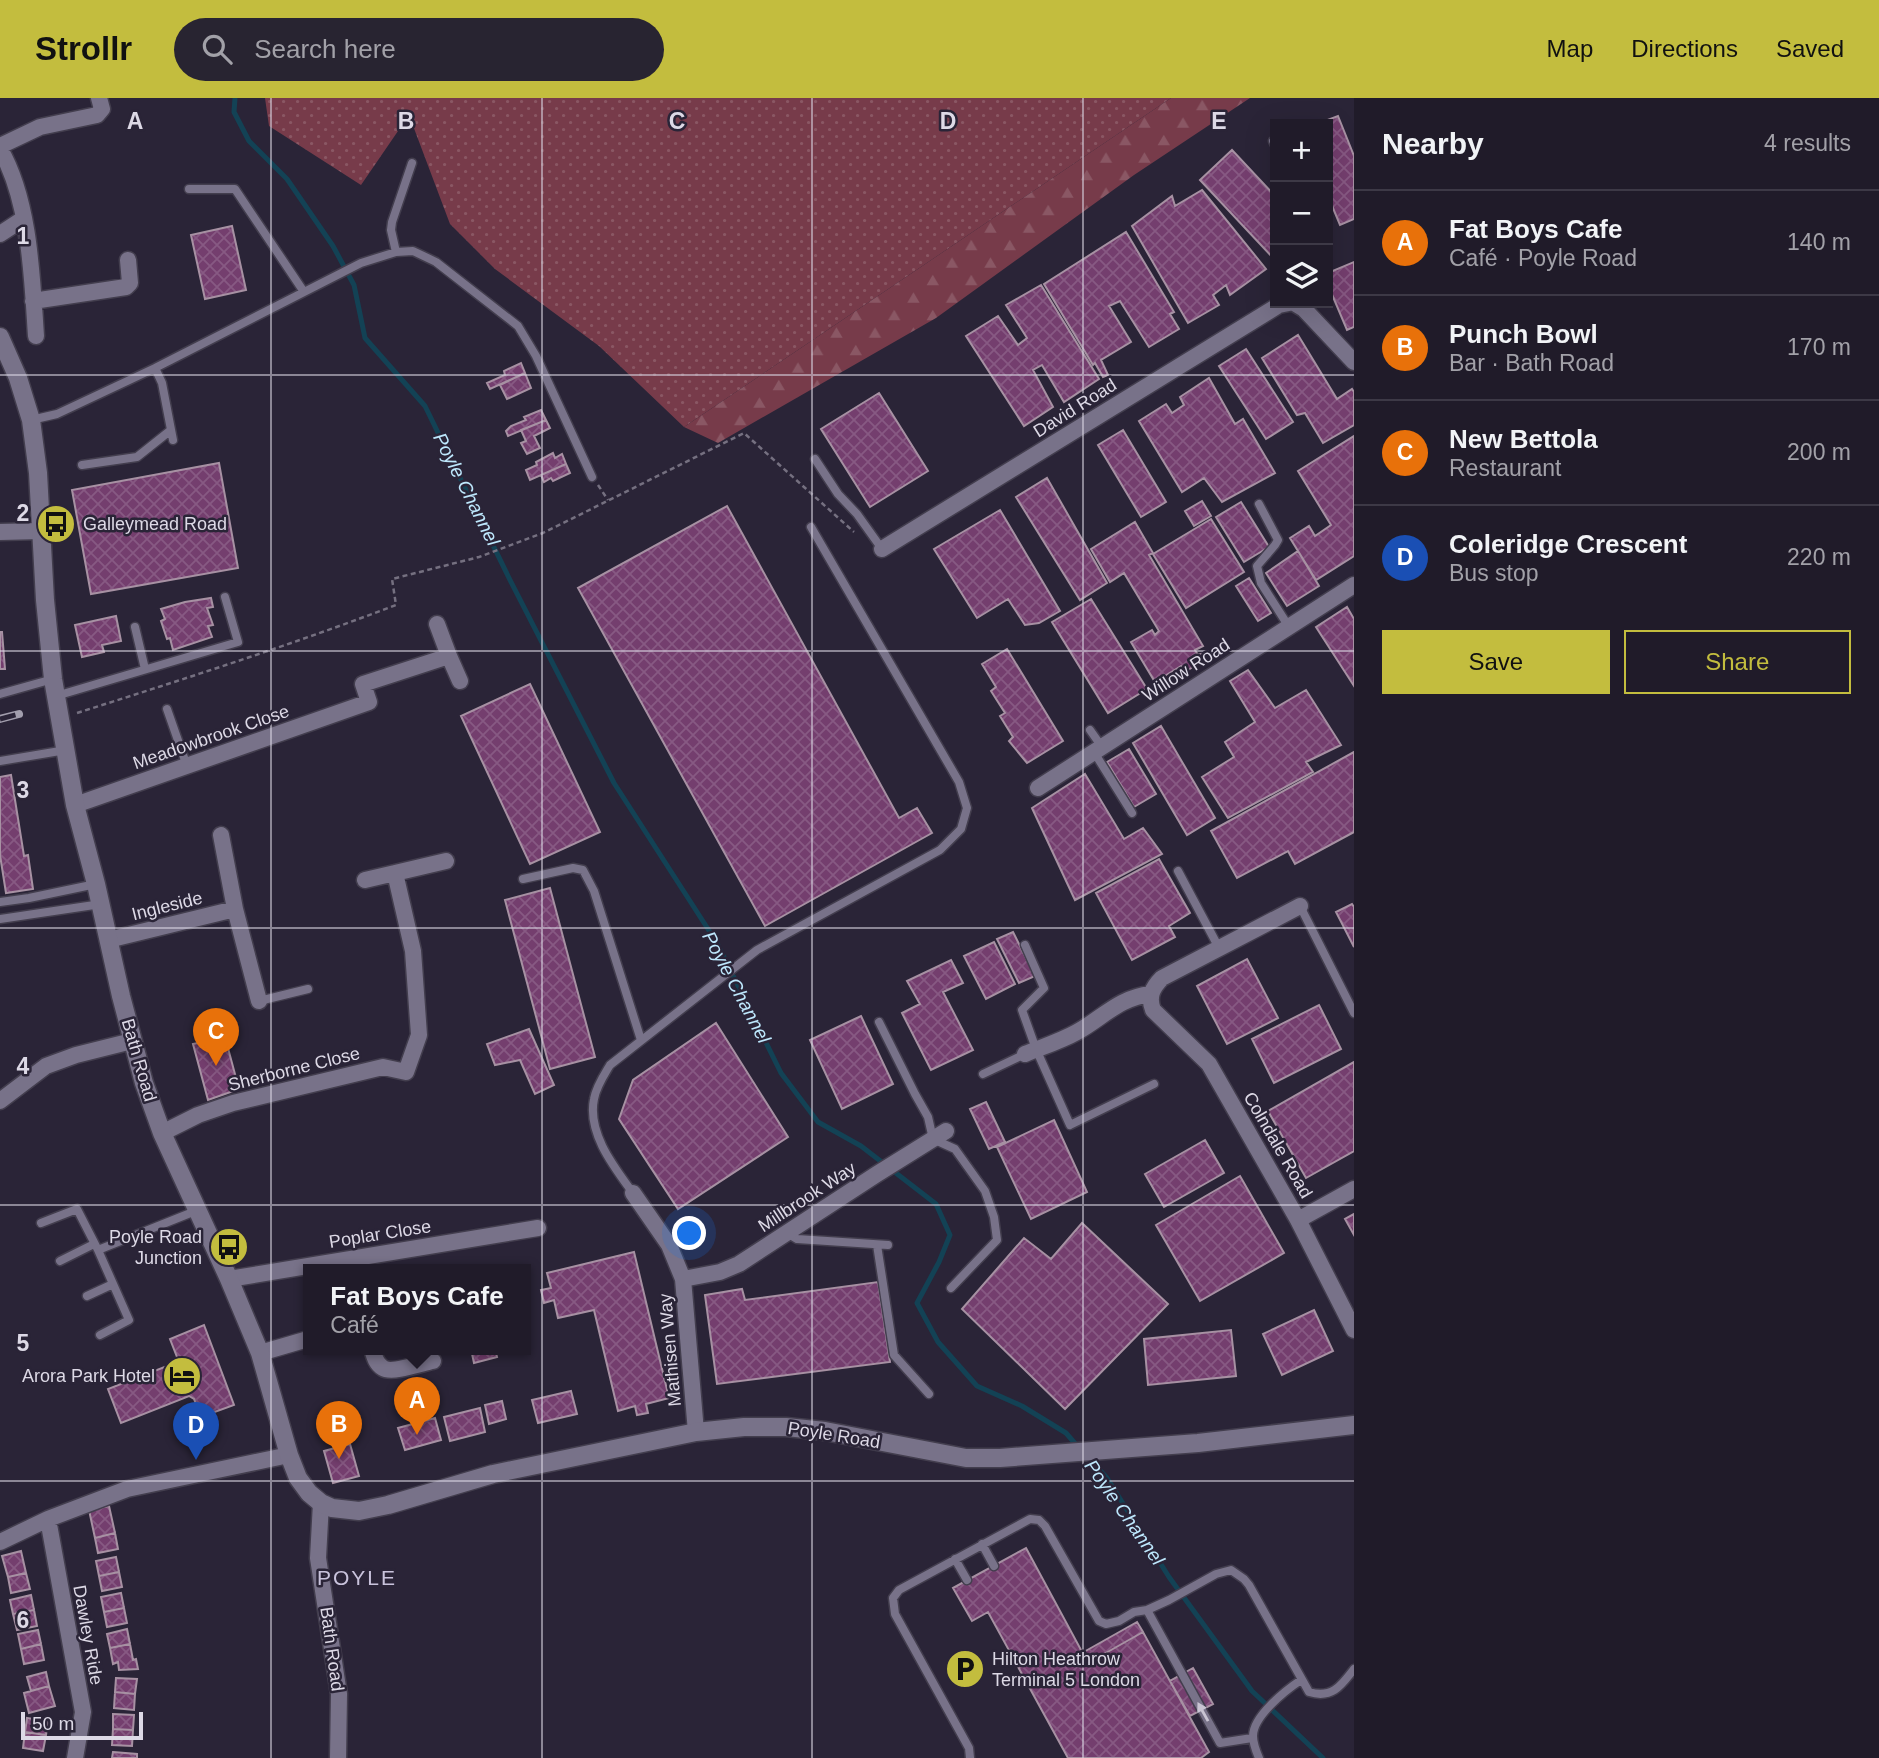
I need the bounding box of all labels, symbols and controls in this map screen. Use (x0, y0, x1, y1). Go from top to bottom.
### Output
search box (174, 18, 664, 81)
text: Strollr (35, 30, 132, 67)
icon: search (198, 30, 236, 68)
text: Search here (254, 34, 396, 64)
text: Map (1547, 35, 1593, 62)
text: Directions (1631, 35, 1738, 62)
text: Saved (1776, 35, 1844, 62)
text: A (127, 108, 143, 134)
text: B (398, 108, 414, 134)
text: C (669, 108, 685, 134)
text: D (940, 108, 956, 134)
text: E (1211, 108, 1227, 134)
map controls (1270, 119, 1333, 308)
button: + (1270, 119, 1333, 182)
text: Nearby (1382, 127, 1484, 160)
text: 4 results (1764, 130, 1851, 156)
button: − (1270, 182, 1333, 245)
text: Fat Boys Cafe (1449, 214, 1622, 244)
text: 1 (17, 223, 30, 249)
text: A (1397, 229, 1413, 255)
text: 140 m (1787, 229, 1851, 255)
button: layers (1270, 245, 1333, 308)
text: Café · Poyle Road (1449, 245, 1637, 271)
text: Punch Bowl (1449, 319, 1598, 349)
text: B (1397, 334, 1413, 360)
text: 170 m (1787, 334, 1851, 360)
text: Bar · Bath Road (1449, 350, 1614, 376)
street label: David Road (1030, 375, 1120, 441)
text: New Bettola (1449, 424, 1598, 454)
water label: Poyle Channel (429, 429, 504, 550)
text: C (1397, 439, 1413, 465)
text: 200 m (1787, 439, 1851, 465)
text: Restaurant (1449, 455, 1562, 481)
text: 2 (17, 500, 29, 526)
bus stop icon: Galleymead Road (35, 503, 77, 545)
place label: Galleymead Road (83, 514, 227, 534)
text: Coleridge Crescent (1449, 529, 1687, 559)
text: D (1397, 544, 1413, 570)
text: 220 m (1787, 544, 1851, 570)
text: Bus stop (1449, 560, 1539, 586)
button: Save (1382, 630, 1610, 694)
button: Share (1624, 630, 1851, 694)
street label: Willow Road (1139, 634, 1233, 706)
street label: Meadowbrook Close (130, 701, 292, 773)
text: 3 (17, 777, 29, 803)
street label: Ingleside (130, 888, 204, 924)
water label: Poyle Channel (698, 928, 775, 1047)
pin: C (193, 1008, 239, 1066)
street label: Bath Road (118, 1016, 160, 1104)
street label: Sherborne Close (226, 1043, 362, 1095)
text: 4 (17, 1053, 30, 1079)
street label: Colndale Road (1240, 1088, 1316, 1202)
street label: Millbrook Way (754, 1158, 860, 1236)
street label: Poplar Close (328, 1216, 432, 1252)
your location (672, 1216, 706, 1250)
bus stop icon: Poyle Road Junction (208, 1226, 250, 1268)
place label: Poyle Road Junction (109, 1227, 202, 1268)
popup (303, 1264, 531, 1355)
text: Fat Boys Cafe (330, 1281, 504, 1311)
street label: Mathisen Way (655, 1293, 685, 1407)
text: Café (330, 1312, 379, 1338)
text: 5 (17, 1330, 30, 1356)
hotel icon: Arora Park Hotel (161, 1355, 203, 1397)
place label: Arora Park Hotel (22, 1366, 155, 1386)
pin: A (394, 1377, 440, 1435)
pin: B (316, 1401, 362, 1459)
pin: D (173, 1402, 219, 1460)
street label: Poyle Road (786, 1418, 882, 1452)
water label: Poyle Channel (1081, 1456, 1169, 1570)
district label: POYLE (317, 1566, 397, 1589)
street label: Dawley Ride (69, 1584, 107, 1686)
street label: Bath Road (316, 1605, 348, 1693)
text: 6 (17, 1607, 29, 1633)
parking icon: Hilton Heathrow Terminal 5 London (944, 1648, 986, 1690)
place label: Hilton Heathrow Terminal 5 London (992, 1649, 1140, 1690)
one-way arrow (1197, 1702, 1209, 1722)
scale bar (21, 1709, 144, 1741)
text: 50 m (32, 1713, 74, 1734)

